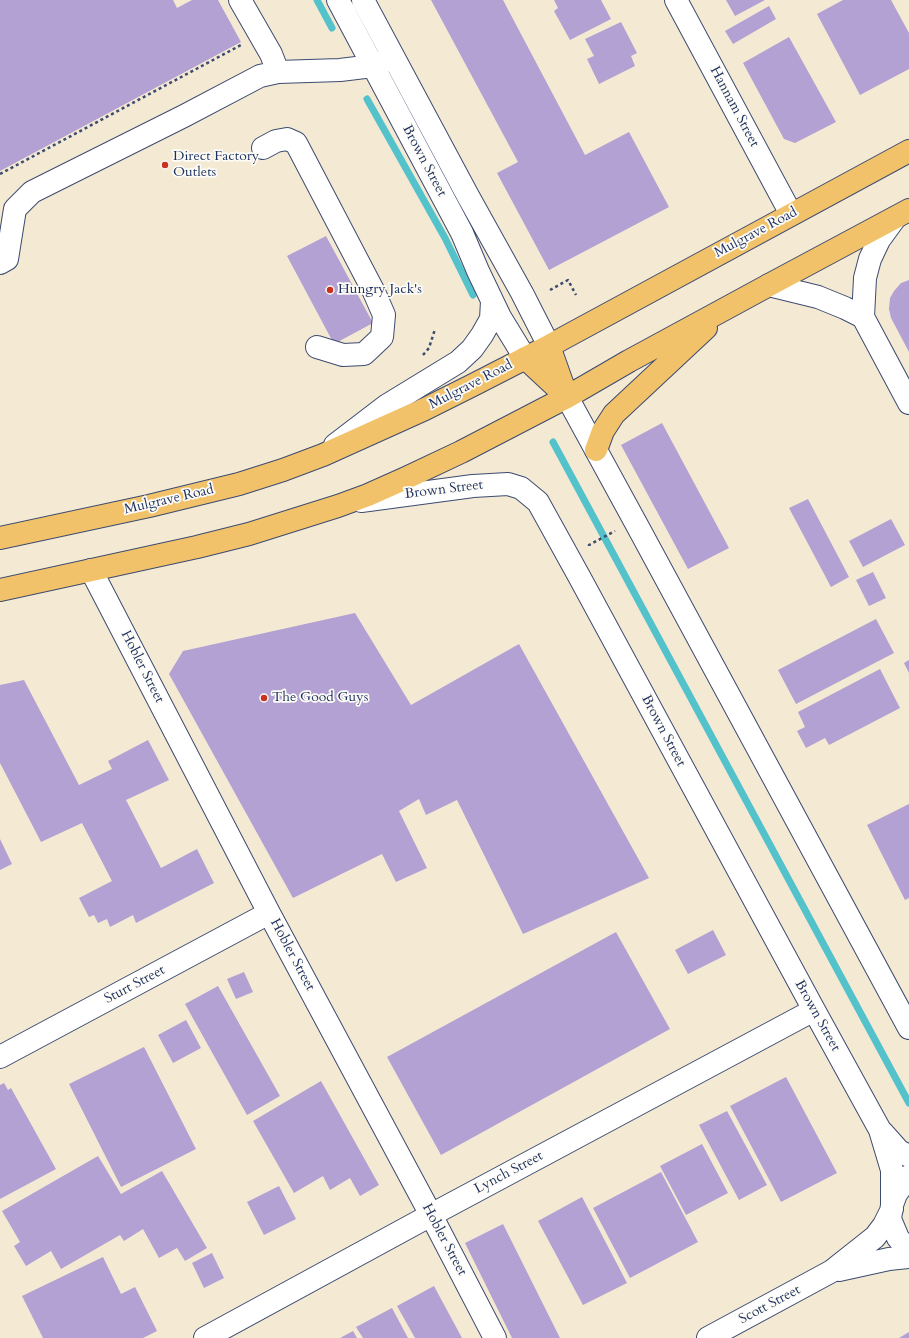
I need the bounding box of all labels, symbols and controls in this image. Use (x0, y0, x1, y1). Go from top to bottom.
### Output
street label: Hannam Street (706, 64, 762, 150)
street label: Brown Street (398, 122, 450, 200)
place label: Direct Factory Outlets (173, 149, 259, 182)
marker: Direct Factory Outlets (160, 160, 170, 170)
street label: Mulgrave Road (712, 204, 800, 262)
place label: Hungry Jack's (338, 282, 422, 298)
marker: Hungry Jack's (325, 285, 335, 295)
street label: Mulgrave Road (426, 357, 516, 413)
street label: Brown Street (404, 477, 484, 503)
street label: Mulgrave Road (123, 482, 215, 518)
street label: Hobler Street (117, 628, 167, 706)
place label: The Good Guys (272, 690, 368, 706)
street label: Brown Street (637, 692, 689, 770)
marker: The Good Guys (259, 693, 269, 703)
street label: Hobler Street (266, 916, 318, 994)
street label: Sturt Street (102, 962, 168, 1008)
street label: Brown Street (791, 977, 843, 1055)
street label: Lynch Street (472, 1148, 546, 1198)
street label: Hobler Street (418, 1201, 470, 1279)
street label: Scott Street (736, 1282, 804, 1328)

